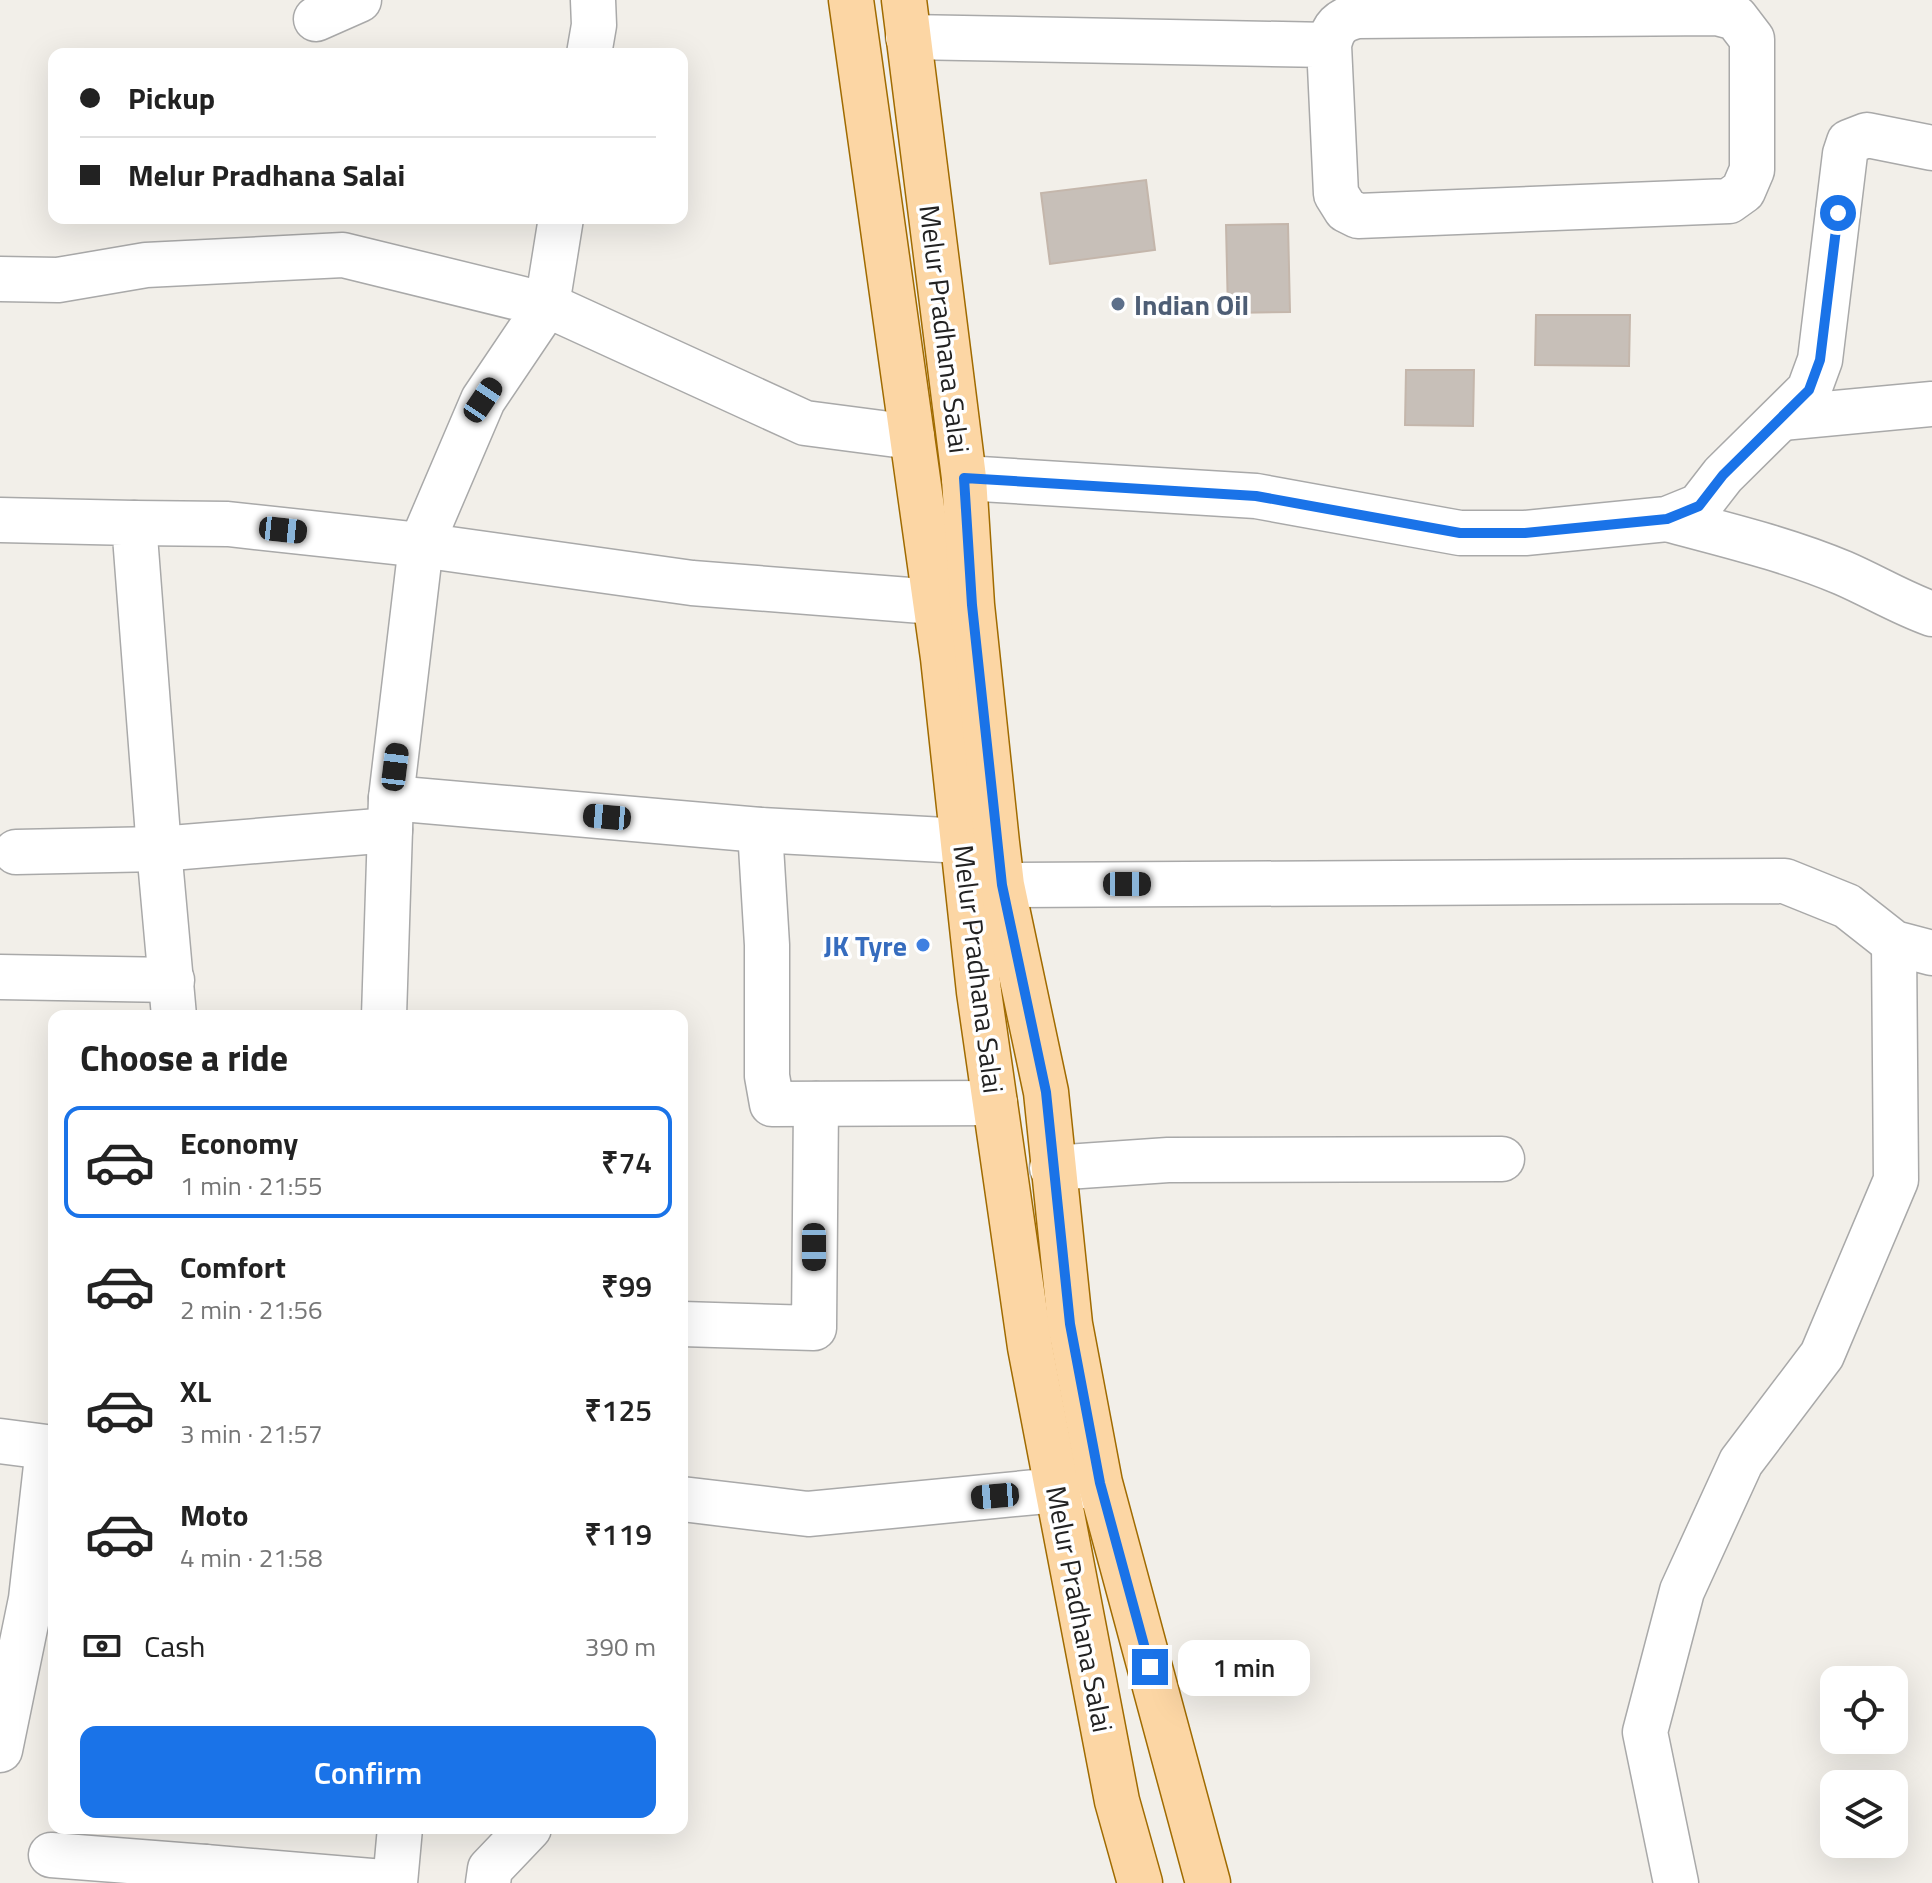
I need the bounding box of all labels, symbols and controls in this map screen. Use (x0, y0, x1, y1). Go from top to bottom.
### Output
text: Pickup (128, 75, 215, 121)
text: Melur Pradhana Salai (128, 152, 405, 198)
route start (1820, 195, 1856, 231)
street label: Melur Pradhana Salai (908, 202, 982, 456)
place label: Indian Oil (1134, 283, 1249, 326)
marker: Indian Oil (1109, 295, 1127, 313)
car (460, 373, 506, 427)
car (258, 516, 308, 544)
car (380, 742, 410, 792)
car (582, 803, 632, 831)
street label: Melur Pradhana Salai (942, 842, 1016, 1096)
car (1103, 872, 1151, 896)
place label: JK Tyre (824, 924, 907, 967)
marker: JK Tyre (914, 936, 932, 954)
text: Choose a ride (80, 1030, 288, 1085)
text: Economy (180, 1120, 298, 1166)
icon: car (84, 1126, 156, 1198)
text: ₹74 (601, 1139, 652, 1185)
text: 1 min · 21:55 (180, 1166, 323, 1205)
car (802, 1223, 826, 1271)
text: Comfort (180, 1244, 286, 1290)
icon: car (84, 1250, 156, 1322)
text: ₹99 (601, 1263, 652, 1309)
text: 2 min · 21:56 (180, 1290, 323, 1329)
text: XL (180, 1368, 211, 1414)
icon: car (84, 1374, 156, 1446)
text: ₹125 (584, 1387, 652, 1433)
text: 3 min · 21:57 (180, 1414, 323, 1453)
car (970, 1482, 1020, 1510)
street label: Melur Pradhana Salai (1035, 1482, 1125, 1736)
text: Moto (180, 1492, 248, 1538)
icon: car (84, 1498, 156, 1570)
text: ₹119 (584, 1511, 652, 1557)
text: 4 min · 21:58 (180, 1538, 323, 1577)
text: Cash (144, 1623, 205, 1669)
icon: cash (80, 1624, 124, 1668)
text: 390 m (585, 1627, 656, 1666)
callout: 1 min (1178, 1639, 1310, 1695)
text: 1 min (1213, 1648, 1275, 1687)
route end (1132, 1649, 1168, 1685)
map controls (1820, 1666, 1908, 1858)
button: locate (1820, 1666, 1908, 1754)
button: Confirm (80, 1726, 656, 1818)
button: layers (1820, 1770, 1908, 1858)

